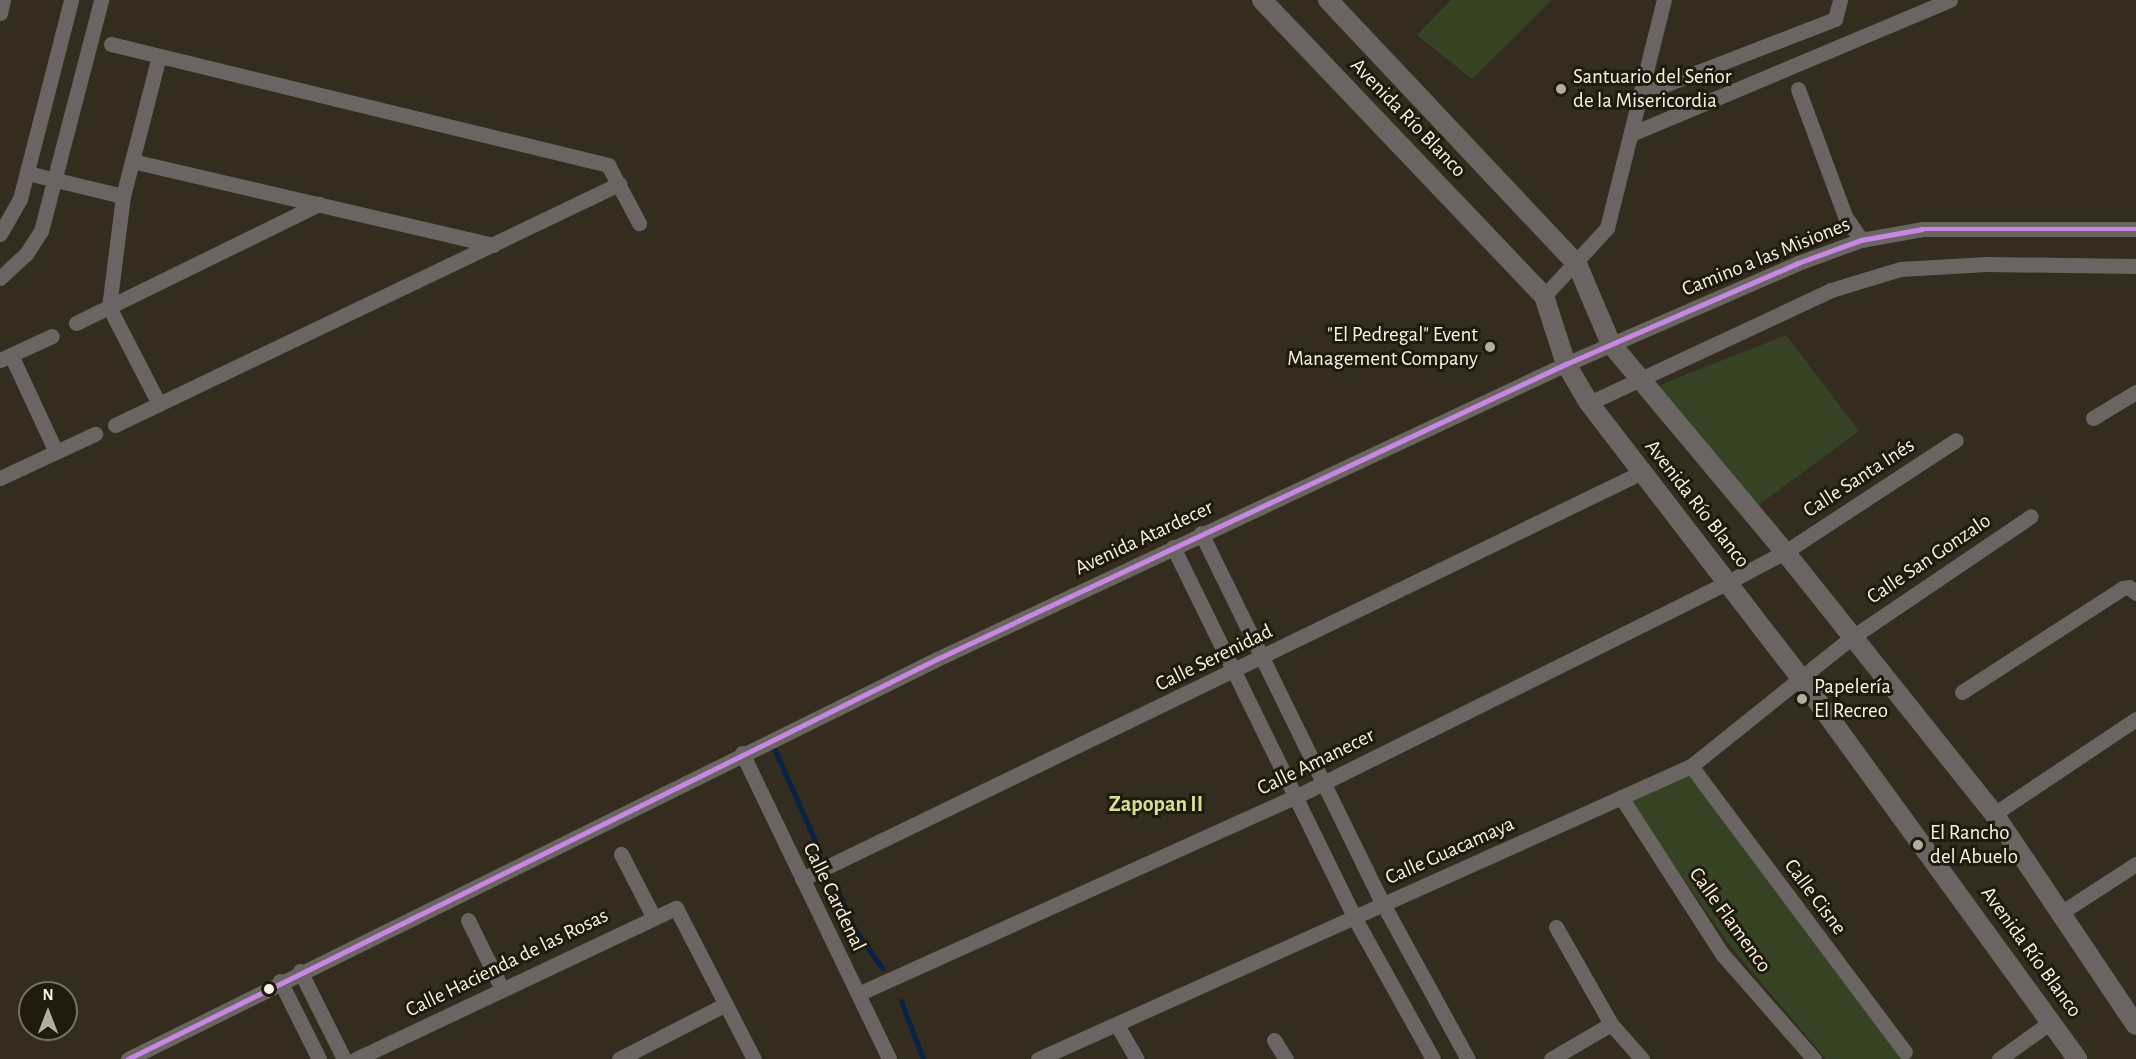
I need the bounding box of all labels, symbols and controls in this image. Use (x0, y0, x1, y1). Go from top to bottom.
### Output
street label: Avenida Río Blanco (1345, 53, 1471, 183)
place label: Santuario del Señor de la Misericordia (1573, 64, 1731, 114)
marker: Santuario del Señor de la Misericordia (1554, 82, 1568, 96)
street label: Camino a las Misiones (1678, 212, 1854, 302)
place label: "El Pedregal" Event Management Company (1287, 322, 1478, 372)
marker: "El Pedregal" Event Management Company (1483, 340, 1497, 354)
street label: Calle Santa Inés (1799, 433, 1919, 523)
street label: Avenida Río Blanco (1639, 435, 1755, 573)
street label: Avenida Atardecer (1071, 495, 1217, 581)
street label: Calle San Gonzalo (1862, 508, 1996, 610)
street label: Calle Serenidad (1151, 619, 1277, 697)
place label: Papelería El Recreo (1814, 674, 1891, 724)
marker: Papelería El Recreo (1795, 692, 1809, 706)
street label: Calle Amanecer (1253, 723, 1379, 801)
district label: Zapopan II (1109, 792, 1203, 818)
street label: Calle Guacamaya (1382, 811, 1518, 891)
place label: El Rancho del Abuelo (1930, 820, 2018, 870)
marker: El Rancho del Abuelo (1911, 838, 1925, 852)
street label: Calle Cardenal (797, 839, 871, 955)
street label: Calle Cisne (1778, 854, 1852, 940)
street label: Calle Flamenco (1683, 863, 1777, 977)
street label: Avenida Río Blanco (1975, 882, 2087, 1022)
street label: Calle Hacienda de las Rosas (402, 903, 612, 1023)
north arrow (18, 981, 78, 1041)
unlabelled marker (263, 983, 275, 995)
text: N (42, 987, 54, 1003)

